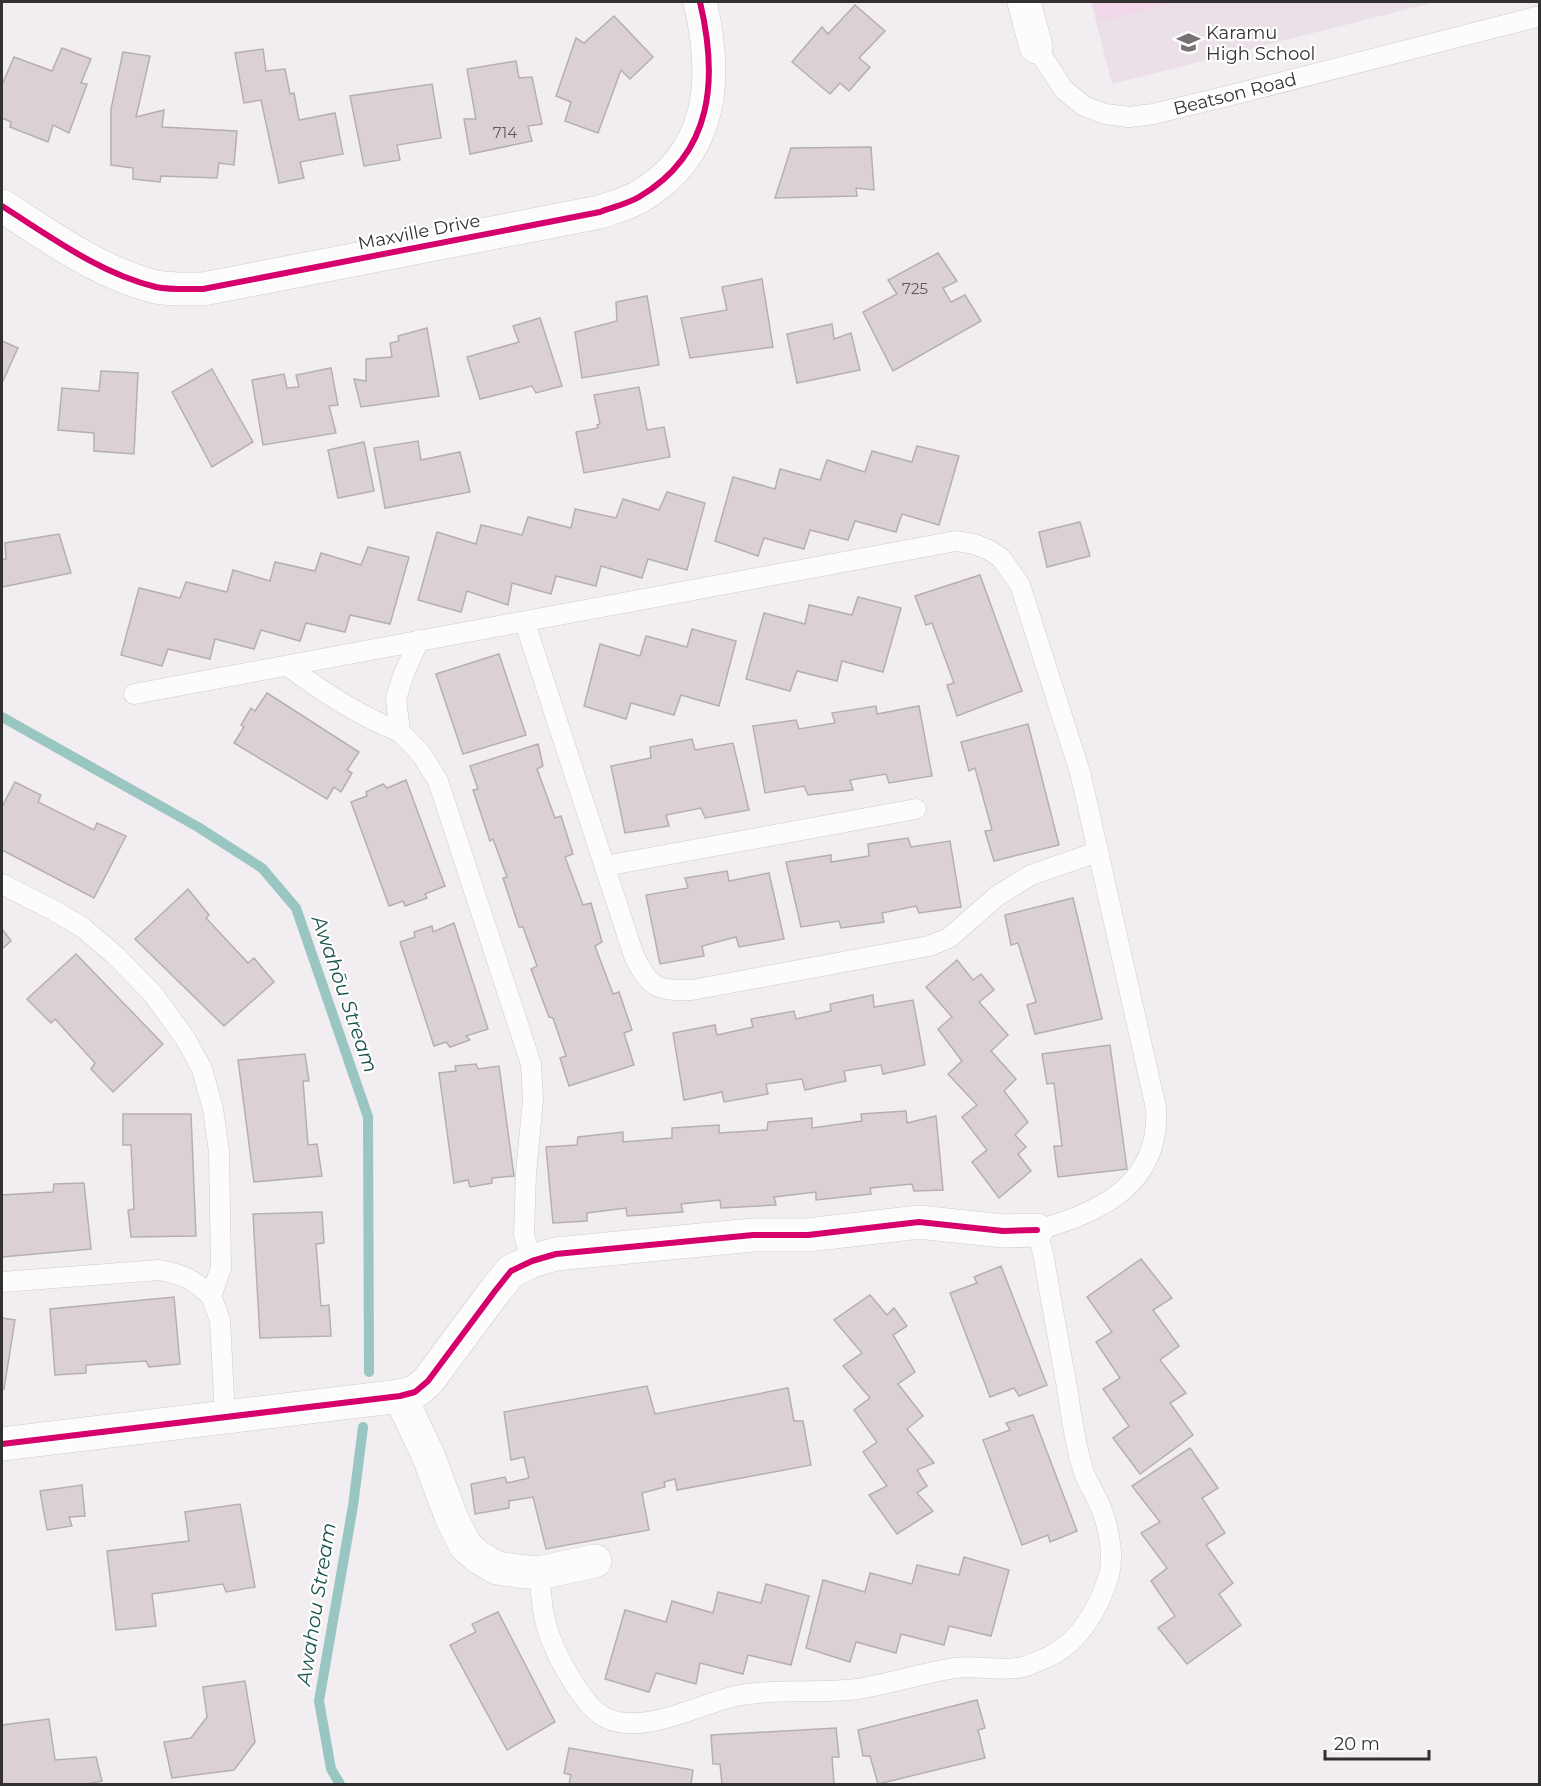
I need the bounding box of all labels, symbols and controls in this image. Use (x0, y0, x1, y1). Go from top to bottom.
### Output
place label: Karamu High School (1206, 22, 1315, 65)
school or university icon: Karamu High School (1175, 30, 1201, 56)
street label: Beatson Road (1171, 68, 1299, 120)
house number: 714 (493, 123, 517, 142)
street label: Maxville Drive (356, 209, 482, 255)
house number: 725 (902, 279, 928, 298)
water label: Awahōu Stream (307, 911, 383, 1076)
water label: Awahou Stream (291, 1521, 341, 1688)
scale bar (1325, 1723, 1428, 1761)
text: 20 m (1334, 1733, 1380, 1755)

